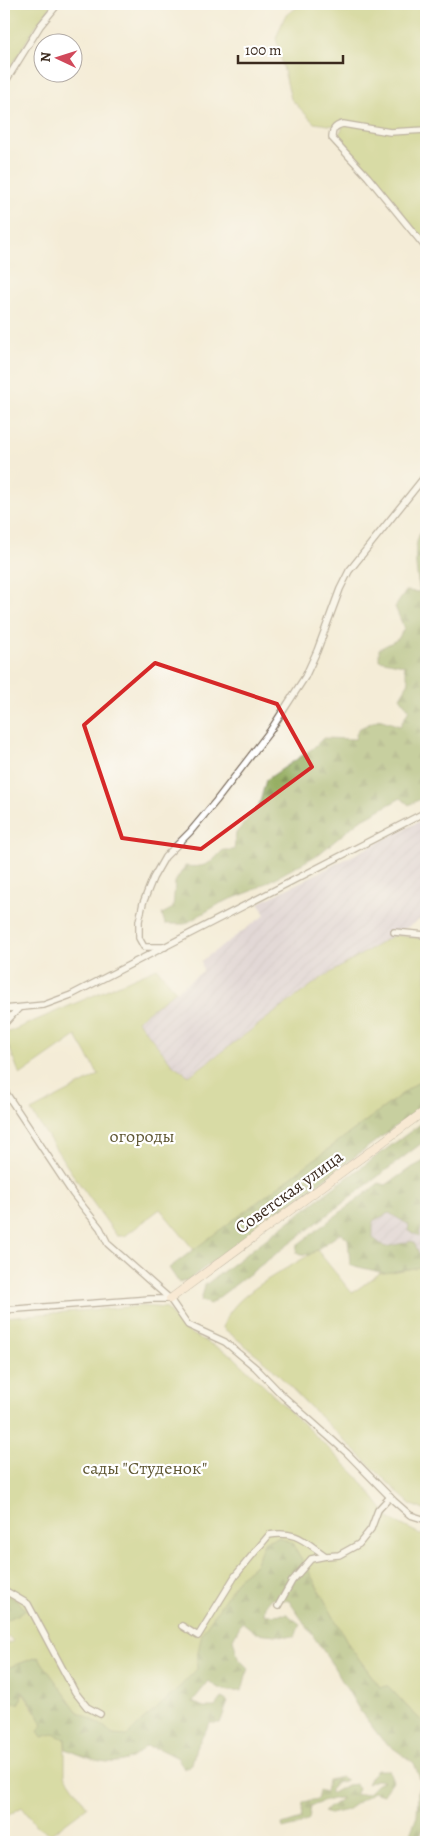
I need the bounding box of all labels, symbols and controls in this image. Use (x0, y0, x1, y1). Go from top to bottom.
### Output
north arrow (32, 32, 82, 82)
scale bar (238, 32, 342, 64)
text: 100 m (245, 40, 282, 60)
text: N (36, 51, 55, 63)
park label: огороды (109, 1124, 175, 1148)
street label: Советская улица (230, 1144, 348, 1239)
park label: сады "Студенок" (83, 1456, 207, 1480)

